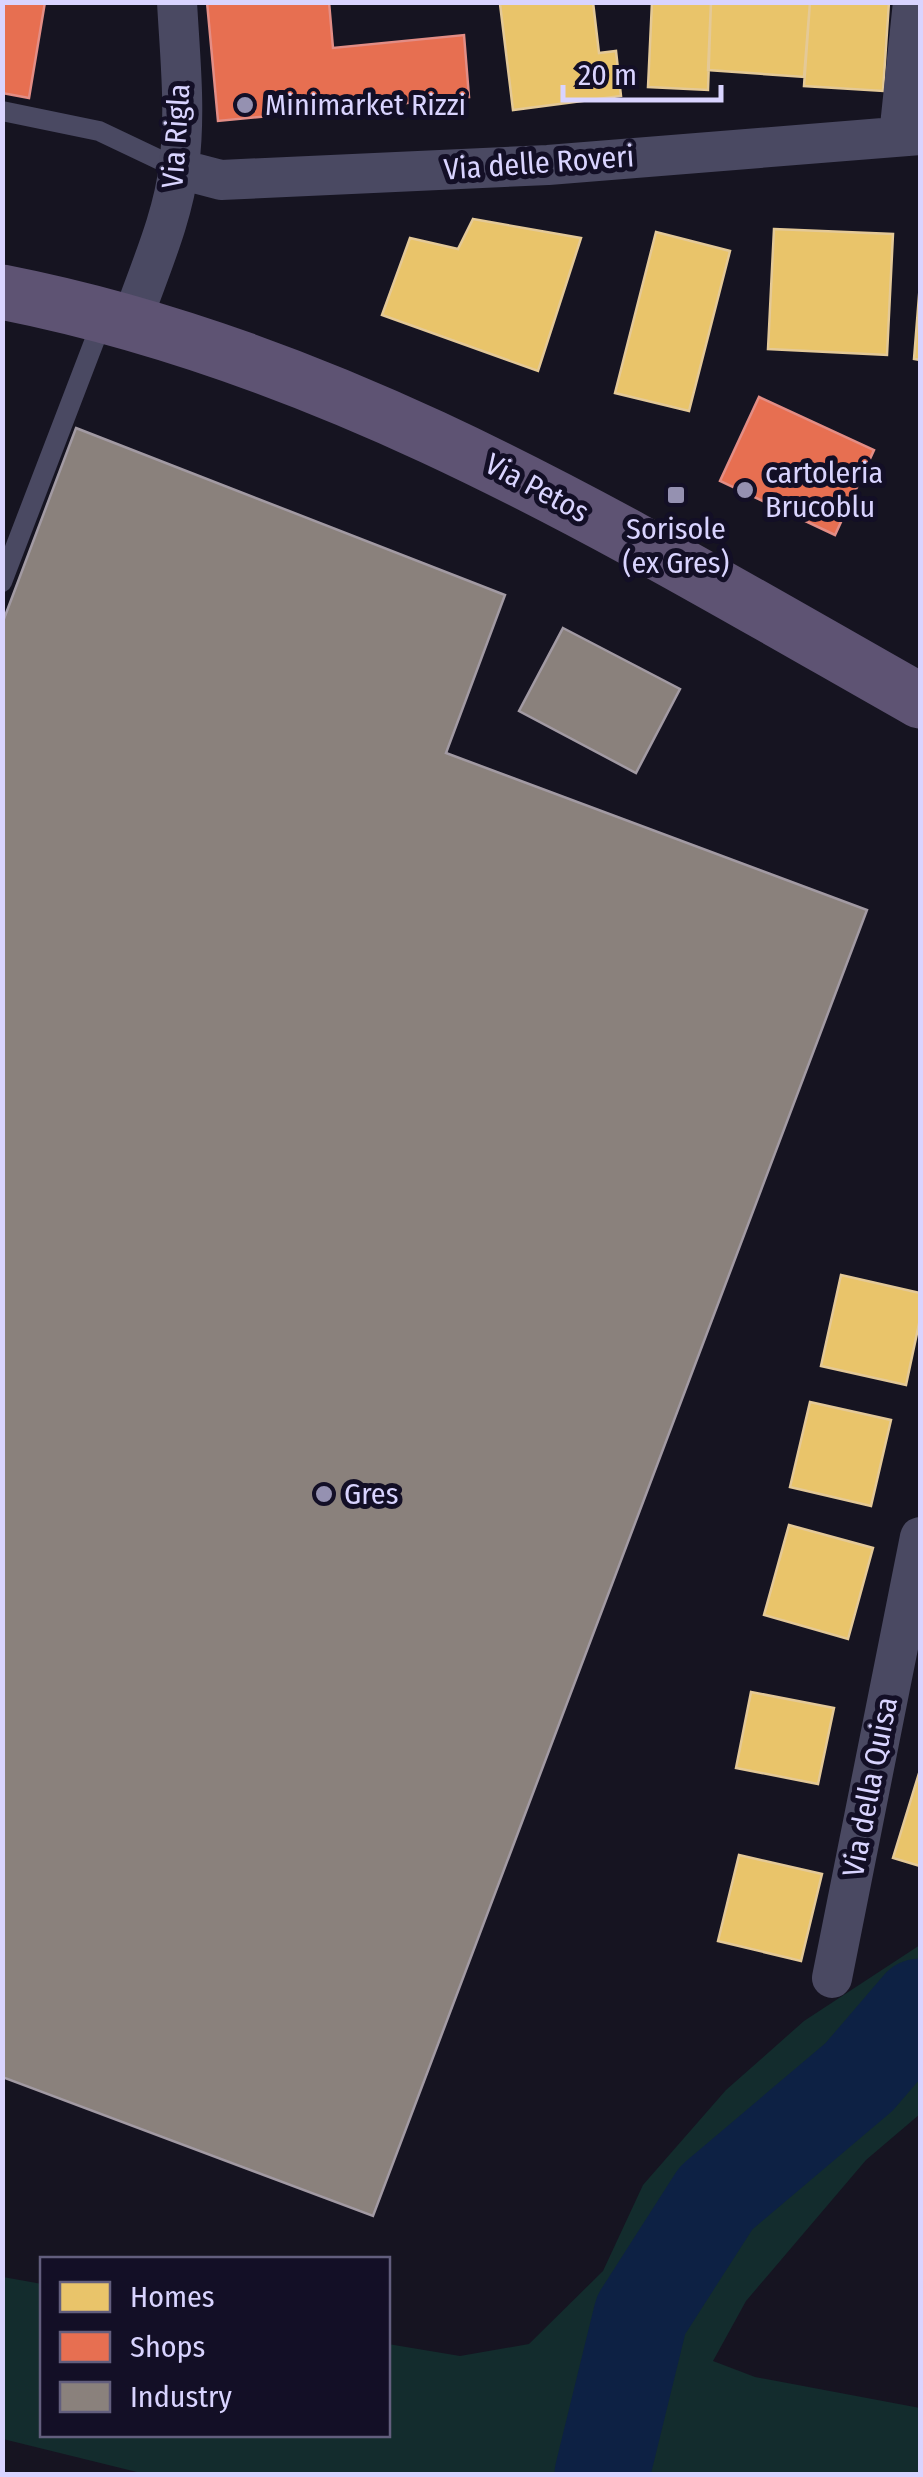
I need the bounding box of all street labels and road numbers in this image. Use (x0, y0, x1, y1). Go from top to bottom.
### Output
street label: Via Rigla (154, 82, 198, 190)
street label: Via delle Roveri (443, 138, 635, 188)
street label: Via Petos (479, 446, 595, 530)
street label: Via della Quisa (835, 1694, 905, 1880)

